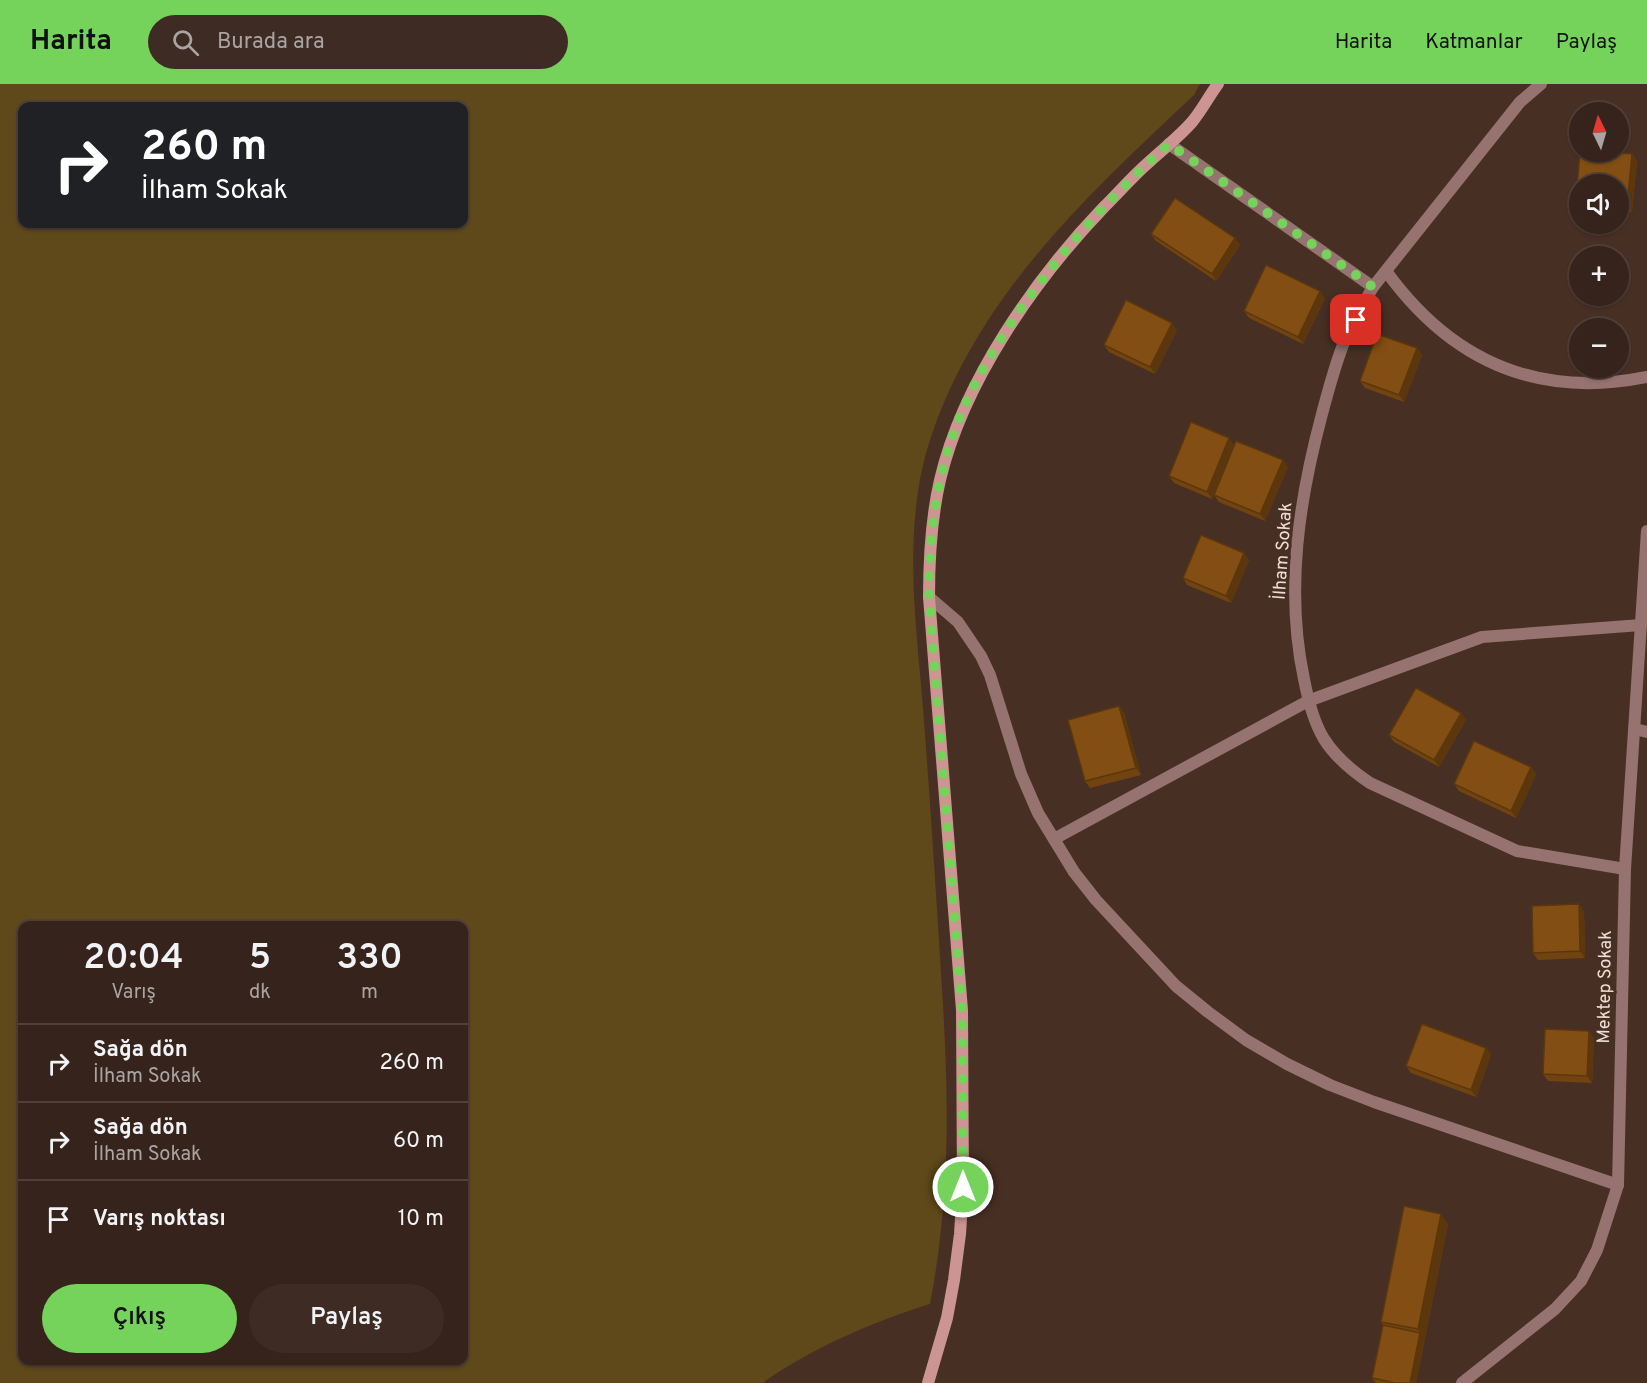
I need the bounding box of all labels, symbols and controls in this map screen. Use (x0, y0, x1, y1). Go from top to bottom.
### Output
search box (148, 15, 568, 69)
text: Harita (30, 24, 112, 60)
icon: search (169, 26, 202, 59)
text: Burada ara (217, 29, 325, 56)
text: Harita (1335, 29, 1392, 56)
text: Katmanlar (1425, 29, 1523, 56)
text: Paylaş (1556, 29, 1617, 56)
north arrow (1569, 102, 1629, 162)
map controls (1569, 102, 1629, 378)
text: 260 m (141, 122, 267, 175)
icon: right (42, 126, 120, 204)
text: İlham Sokak (141, 174, 288, 208)
button: sound (1569, 174, 1629, 234)
button: + (1569, 246, 1629, 306)
pin (1330, 294, 1381, 345)
icon: arrive (1339, 303, 1372, 336)
button: − (1569, 318, 1629, 378)
street label: İlham Sokak (1267, 501, 1298, 601)
street label: Mektep Sokak (1593, 930, 1618, 1044)
text: 20:04 (83, 936, 184, 982)
text: 5 (249, 936, 271, 982)
text: 330 (336, 936, 403, 982)
text: Varış (111, 980, 156, 1006)
text: dk (249, 980, 271, 1006)
text: m (361, 980, 378, 1006)
text: Sağa dön (93, 1037, 188, 1064)
icon: right (42, 1047, 75, 1080)
text: 260 m (379, 1050, 444, 1077)
text: İlham Sokak (93, 1064, 202, 1090)
text: Sağa dön (93, 1115, 188, 1142)
icon: right (42, 1125, 75, 1158)
text: 60 m (393, 1128, 444, 1155)
text: İlham Sokak (93, 1142, 202, 1168)
position arrow (931, 1155, 995, 1219)
icon: arrive (42, 1203, 75, 1236)
text: Varış noktası (93, 1206, 226, 1233)
text: 10 m (398, 1206, 444, 1233)
button: Çıkış (42, 1284, 237, 1353)
button: Paylaş (249, 1284, 444, 1353)

